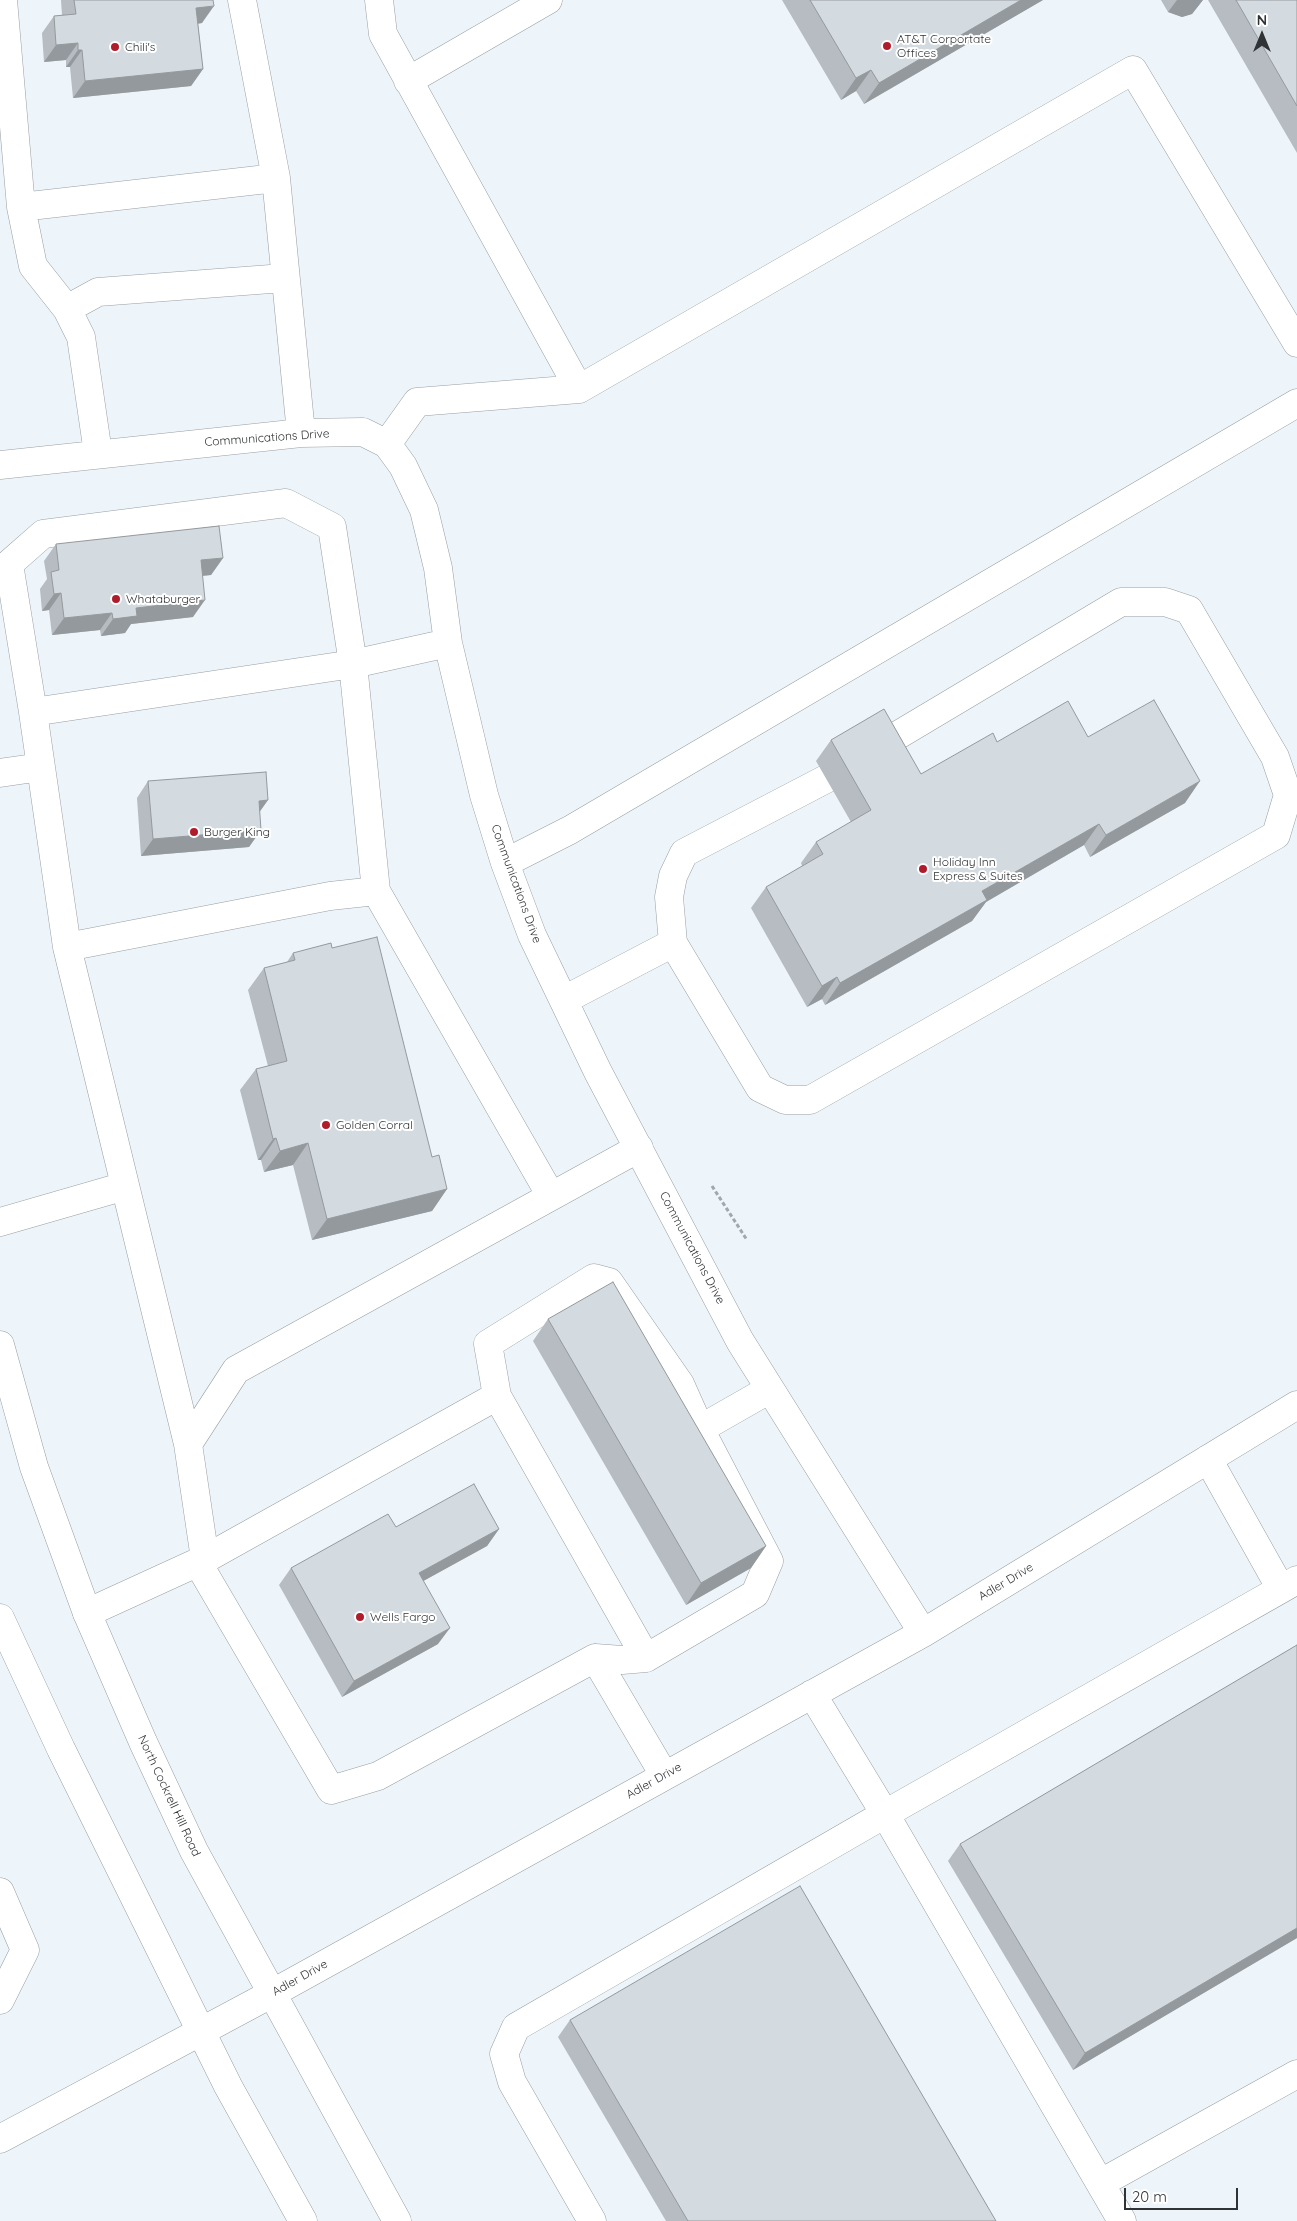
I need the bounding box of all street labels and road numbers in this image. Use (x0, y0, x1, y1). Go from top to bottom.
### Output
street label: Communications Drive (204, 426, 330, 450)
street label: Communications Drive (488, 823, 544, 945)
street label: Communications Drive (656, 1189, 728, 1307)
street label: Adler Drive (976, 1560, 1036, 1604)
street label: North Cockrell Hill Road (135, 1733, 203, 1859)
street label: Adler Drive (624, 1760, 684, 1802)
street label: Adler Drive (270, 1957, 330, 1999)

